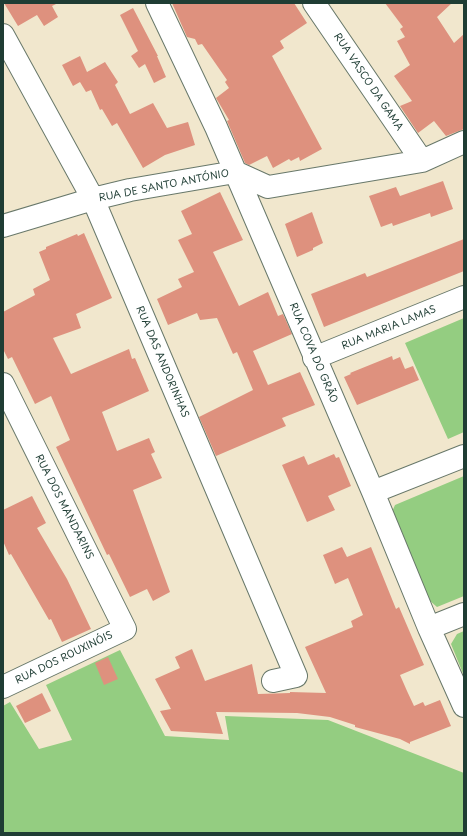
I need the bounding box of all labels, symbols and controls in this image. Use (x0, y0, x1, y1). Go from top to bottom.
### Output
street label: RUA VASCO DA GAMA (331, 31, 405, 133)
street label: RUA DE SANTO ANTÓNIO (98, 167, 230, 205)
street label: RUA COVA DO GRÃO (286, 301, 340, 405)
street label: RUA DAS ANDORINHAS (133, 304, 191, 420)
street label: RUA MARIA LAMAS (340, 304, 438, 352)
street label: RUA DOS MANDARINS (32, 452, 96, 562)
street label: RUA DOS ROUXINÓIS (13, 629, 115, 687)

